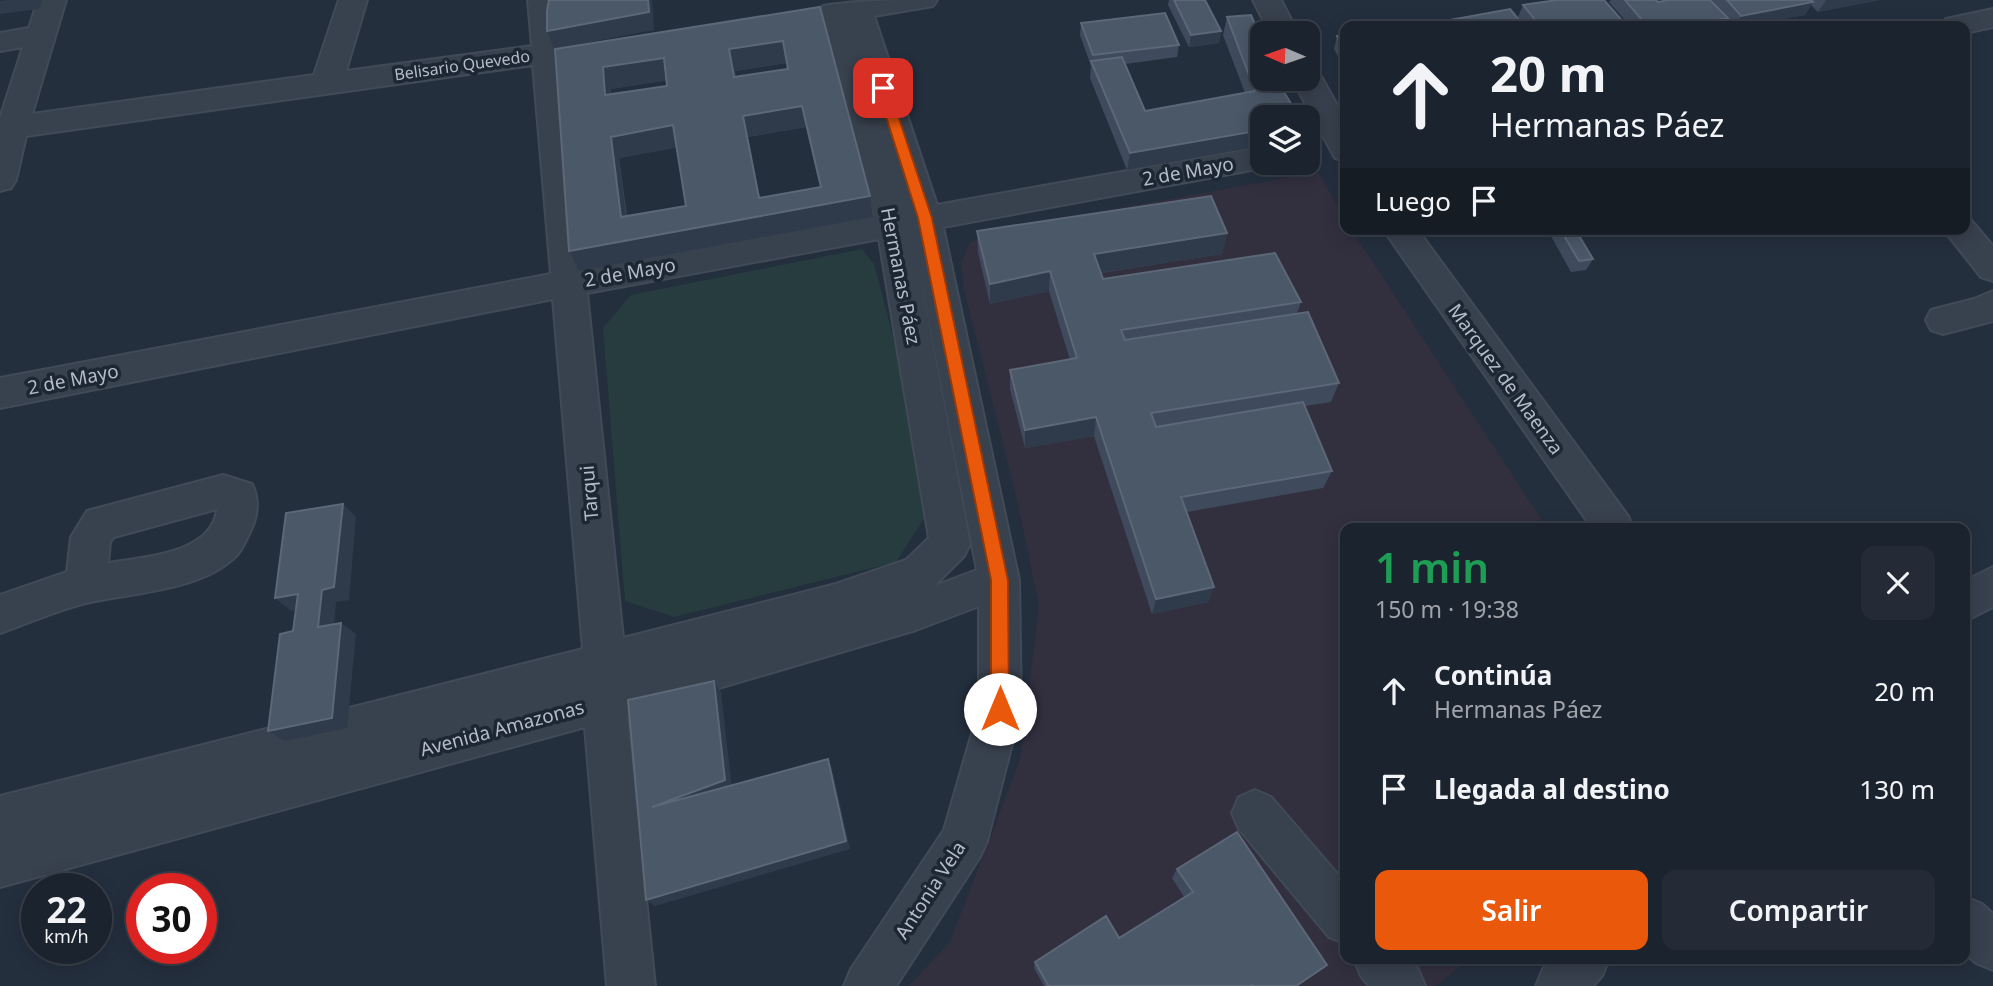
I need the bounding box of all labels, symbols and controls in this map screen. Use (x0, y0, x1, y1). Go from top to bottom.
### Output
north arrow (1250, 21, 1320, 91)
map controls (1250, 21, 1320, 175)
text: 20 m (1490, 40, 1607, 106)
street label: Belisario Quevedo (393, 45, 531, 85)
icon: ahead (1375, 49, 1466, 140)
pin (853, 58, 913, 118)
icon: arrive (864, 69, 902, 107)
text: Hermanas Páez (1490, 103, 1724, 146)
button: layers (1250, 105, 1320, 175)
street label: 2 de Mayo (1140, 150, 1236, 192)
icon: arrive (1465, 182, 1503, 220)
text: Luego (1375, 183, 1451, 219)
street label: Hermanas Páez (875, 205, 927, 347)
street label: 2 de Mayo (582, 251, 678, 293)
street label: Marquez de Maenza (1442, 298, 1570, 460)
street label: 2 de Mayo (25, 357, 121, 401)
street label: Tarqui (574, 464, 604, 522)
text: 1 min (1375, 538, 1489, 595)
button: close (1861, 546, 1935, 620)
text: 150 m · 19:38 (1375, 593, 1519, 625)
text: Continúa (1434, 657, 1552, 693)
position arrow (963, 672, 1037, 746)
icon: ahead (1375, 672, 1413, 710)
text: 20 m (1874, 673, 1935, 709)
text: Hermanas Páez (1434, 693, 1602, 725)
street label: Avenida Amazonas (417, 694, 587, 762)
icon: arrive (1375, 770, 1413, 808)
text: Llegada al destino (1434, 771, 1670, 807)
text: 130 m (1859, 771, 1935, 807)
street label: Antonia Vela (889, 836, 971, 944)
button: Salir (1375, 870, 1648, 950)
button: Compartir (1662, 870, 1935, 950)
speed limit sign: 30 (126, 873, 217, 964)
text: 22 (46, 886, 87, 933)
text: km/h (44, 924, 89, 948)

